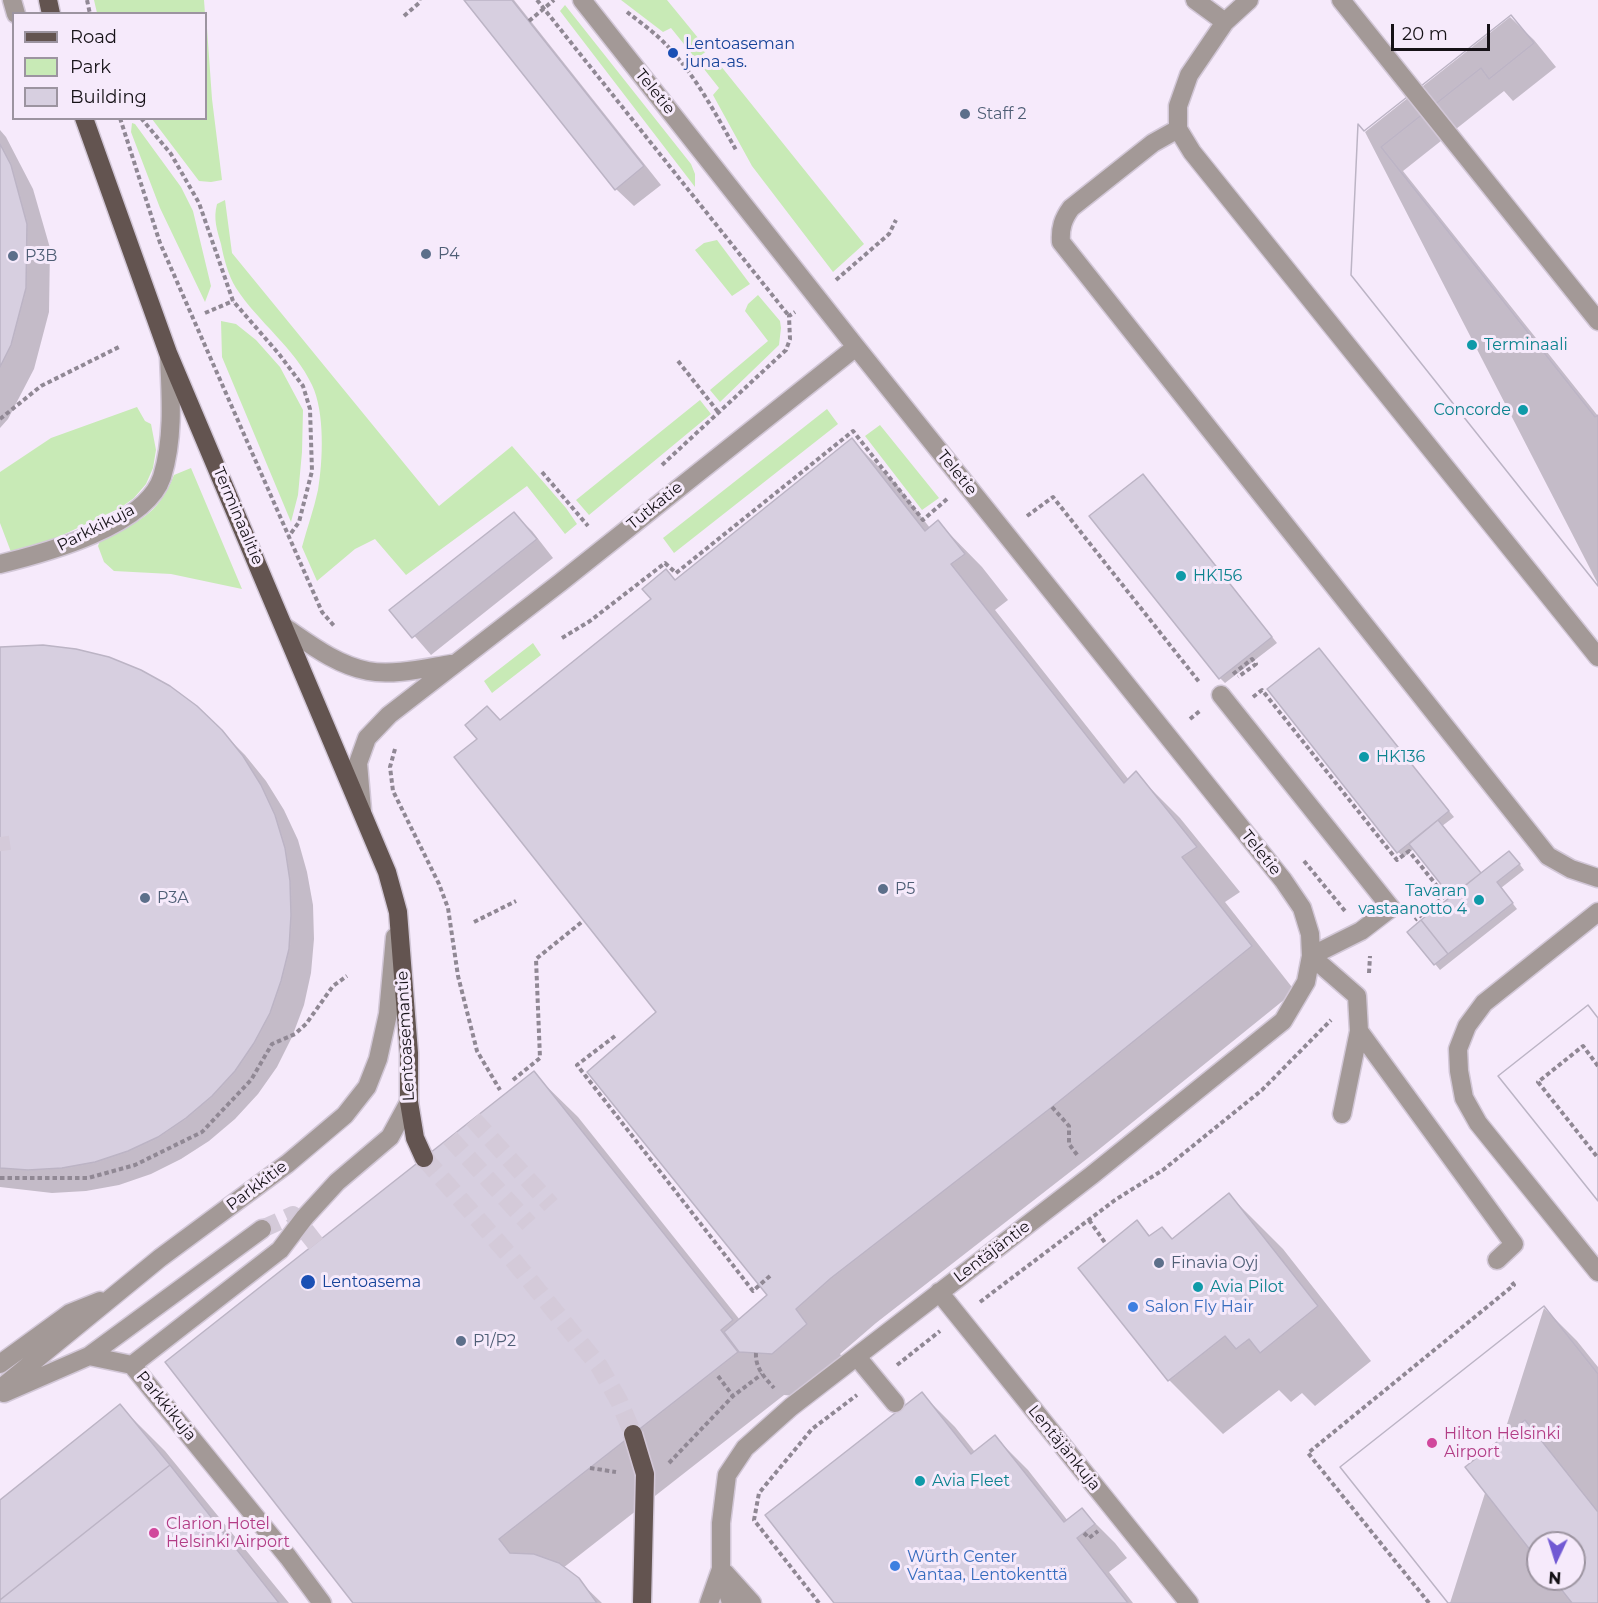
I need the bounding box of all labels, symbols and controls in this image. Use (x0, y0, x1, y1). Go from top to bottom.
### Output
legend (12, 12, 207, 120)
scale bar (1394, 12, 1493, 50)
text: 20 m (1402, 23, 1448, 45)
text: Road (70, 26, 117, 48)
place label: Lentoaseman juna-as. (685, 34, 795, 72)
marker: Lentoaseman juna-as. (666, 46, 680, 60)
text: Park (70, 56, 111, 78)
street label: Teletie (631, 66, 679, 118)
text: Building (70, 86, 147, 108)
place label: Staff 2 (977, 104, 1027, 124)
marker: Staff 2 (958, 107, 972, 121)
place label: P4 (438, 244, 460, 264)
place label: P3B (25, 246, 57, 266)
marker: P4 (419, 247, 433, 261)
marker: P3B (6, 249, 20, 263)
place label: Terminaali (1484, 335, 1568, 355)
marker: Terminaali (1465, 338, 1479, 352)
place label: Concorde (1434, 400, 1511, 420)
marker: Concorde (1516, 403, 1530, 417)
street label: Teletie (933, 447, 981, 499)
street label: Terminaalitie (209, 464, 267, 568)
street label: Tutkatie (623, 478, 687, 534)
street label: Parkkikuja (54, 500, 138, 556)
place label: HK156 (1193, 566, 1242, 586)
marker: HK156 (1174, 569, 1188, 583)
place label: HK136 (1376, 747, 1425, 767)
marker: HK136 (1357, 750, 1371, 764)
street label: Teletie (1237, 827, 1285, 879)
place label: P5 (895, 879, 915, 899)
place label: Tavaran vastaanotto 4 (1358, 881, 1467, 919)
marker: P5 (876, 882, 890, 896)
place label: P3A (157, 888, 189, 908)
marker: P3A (138, 891, 152, 905)
marker: Tavaran vastaanotto 4 (1472, 893, 1486, 907)
street label: Lentoasemantie (393, 970, 419, 1102)
street label: Parkkitie (223, 1157, 291, 1215)
street label: Lentäjäntie (950, 1217, 1034, 1287)
place label: Finavia Oyj (1171, 1253, 1258, 1273)
marker: Finavia Oyj (1152, 1256, 1166, 1270)
place label: Lentoasema (322, 1272, 421, 1292)
marker: Lentoasema (299, 1273, 317, 1291)
place label: Avia Pilot (1210, 1277, 1284, 1297)
marker: Avia Pilot (1191, 1280, 1205, 1294)
place label: Salon Fly Hair (1145, 1297, 1254, 1317)
marker: Salon Fly Hair (1126, 1300, 1140, 1314)
place label: P1/P2 (473, 1331, 516, 1351)
marker: P1/P2 (454, 1334, 468, 1348)
street label: Parkkikuja (132, 1367, 200, 1445)
street label: Lentäjänkuja (1024, 1402, 1104, 1494)
place label: Hilton Helsinki Airport (1444, 1424, 1560, 1462)
marker: Hilton Helsinki Airport (1425, 1436, 1439, 1450)
place label: Avia Fleet (932, 1471, 1010, 1491)
marker: Avia Fleet (913, 1474, 927, 1488)
place label: Clarion Hotel Helsinki Airport (166, 1514, 290, 1552)
marker: Clarion Hotel Helsinki Airport (147, 1526, 161, 1540)
north arrow (1526, 1531, 1586, 1591)
place label: Würth Center Vantaa, Lentokenttä (907, 1547, 1068, 1585)
marker: Würth Center Vantaa, Lentokenttä (888, 1559, 902, 1573)
text: N (1548, 1568, 1562, 1587)

